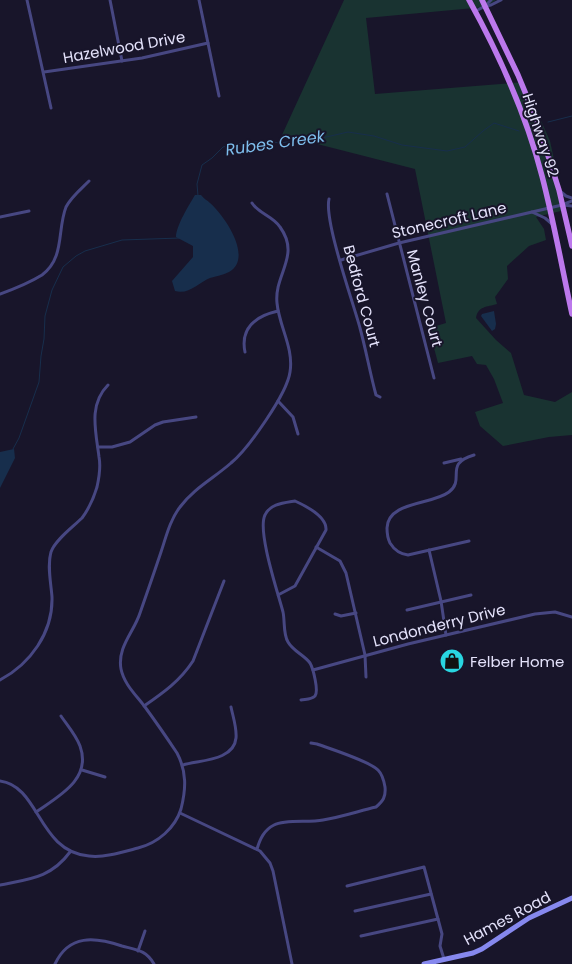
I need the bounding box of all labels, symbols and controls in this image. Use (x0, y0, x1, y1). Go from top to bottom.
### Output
street label: Hazelwood Drive (61, 26, 187, 68)
street label: Highway 92 (518, 90, 564, 180)
water label: Rubes Creek (224, 125, 327, 161)
street label: Stonecroft Lane (390, 197, 508, 243)
street label: Bedford Court (338, 243, 386, 349)
street label: Manley Court (402, 247, 448, 349)
street label: Londonderry Drive (371, 598, 507, 652)
shop icon: Felber Home (439, 648, 465, 674)
place label: Felber Home (470, 651, 564, 672)
street label: Hames Road (460, 886, 554, 950)

